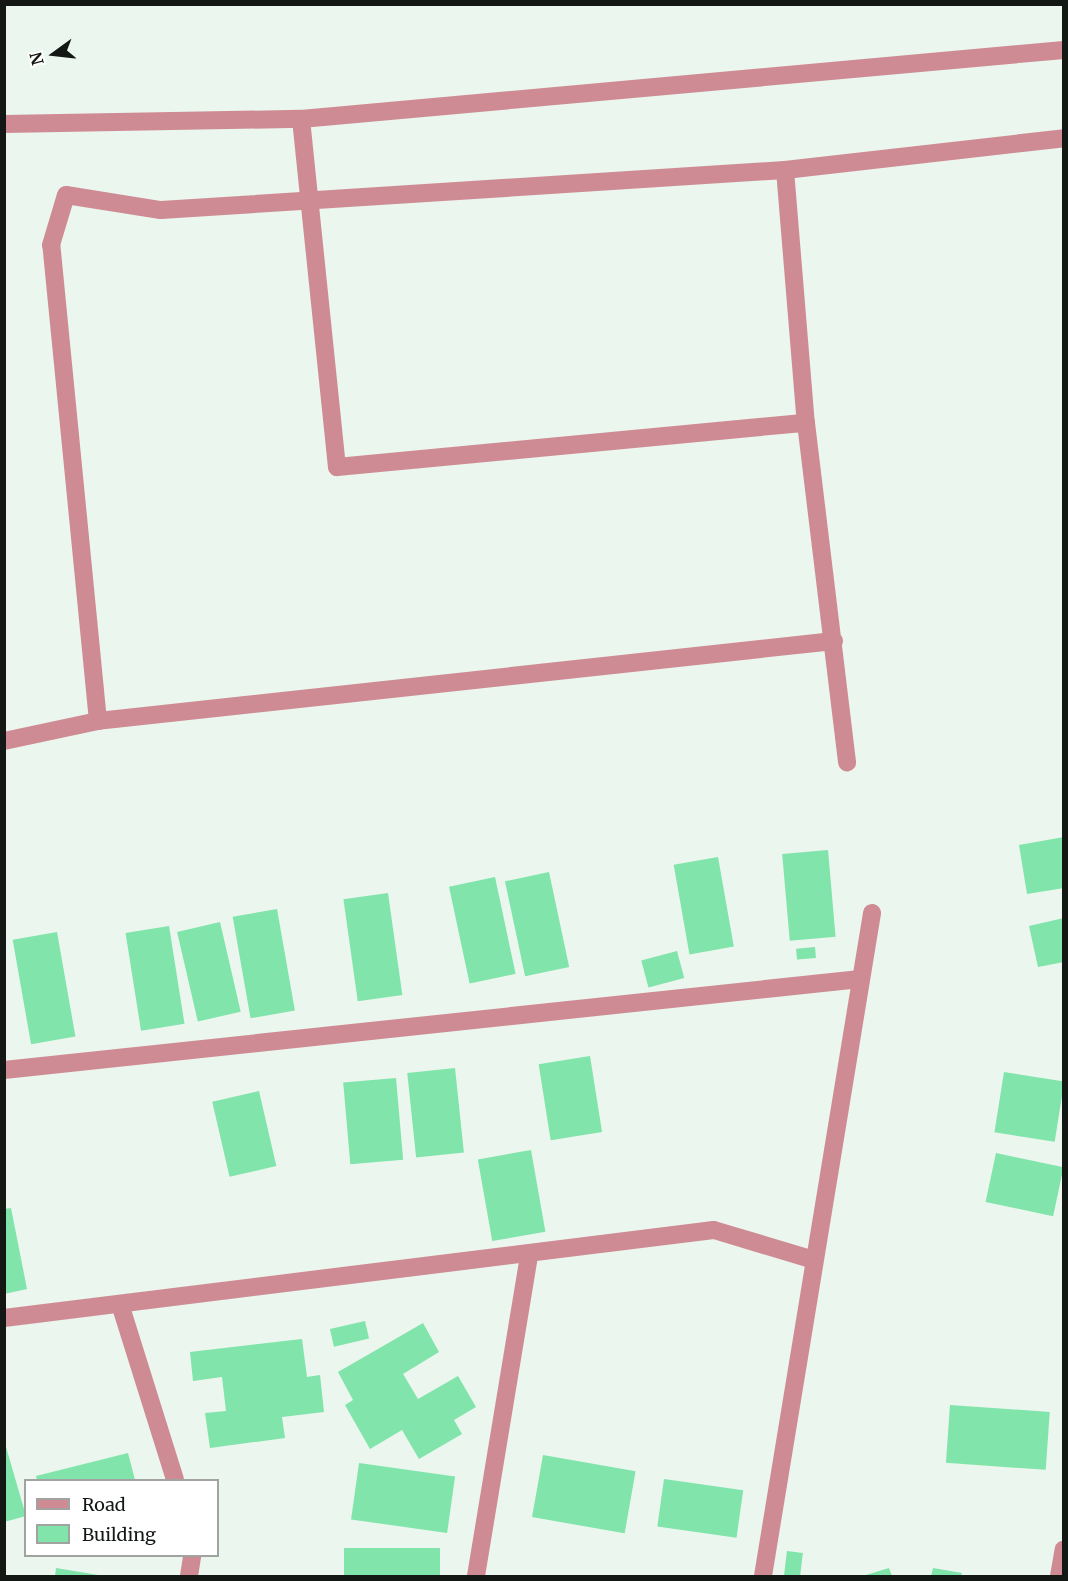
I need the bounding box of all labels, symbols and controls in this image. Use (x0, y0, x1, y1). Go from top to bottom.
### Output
north arrow (24, 24, 84, 84)
text: N (25, 50, 48, 67)
legend (24, 1479, 219, 1557)
text: Road (82, 1493, 126, 1516)
text: Building (82, 1523, 156, 1546)

